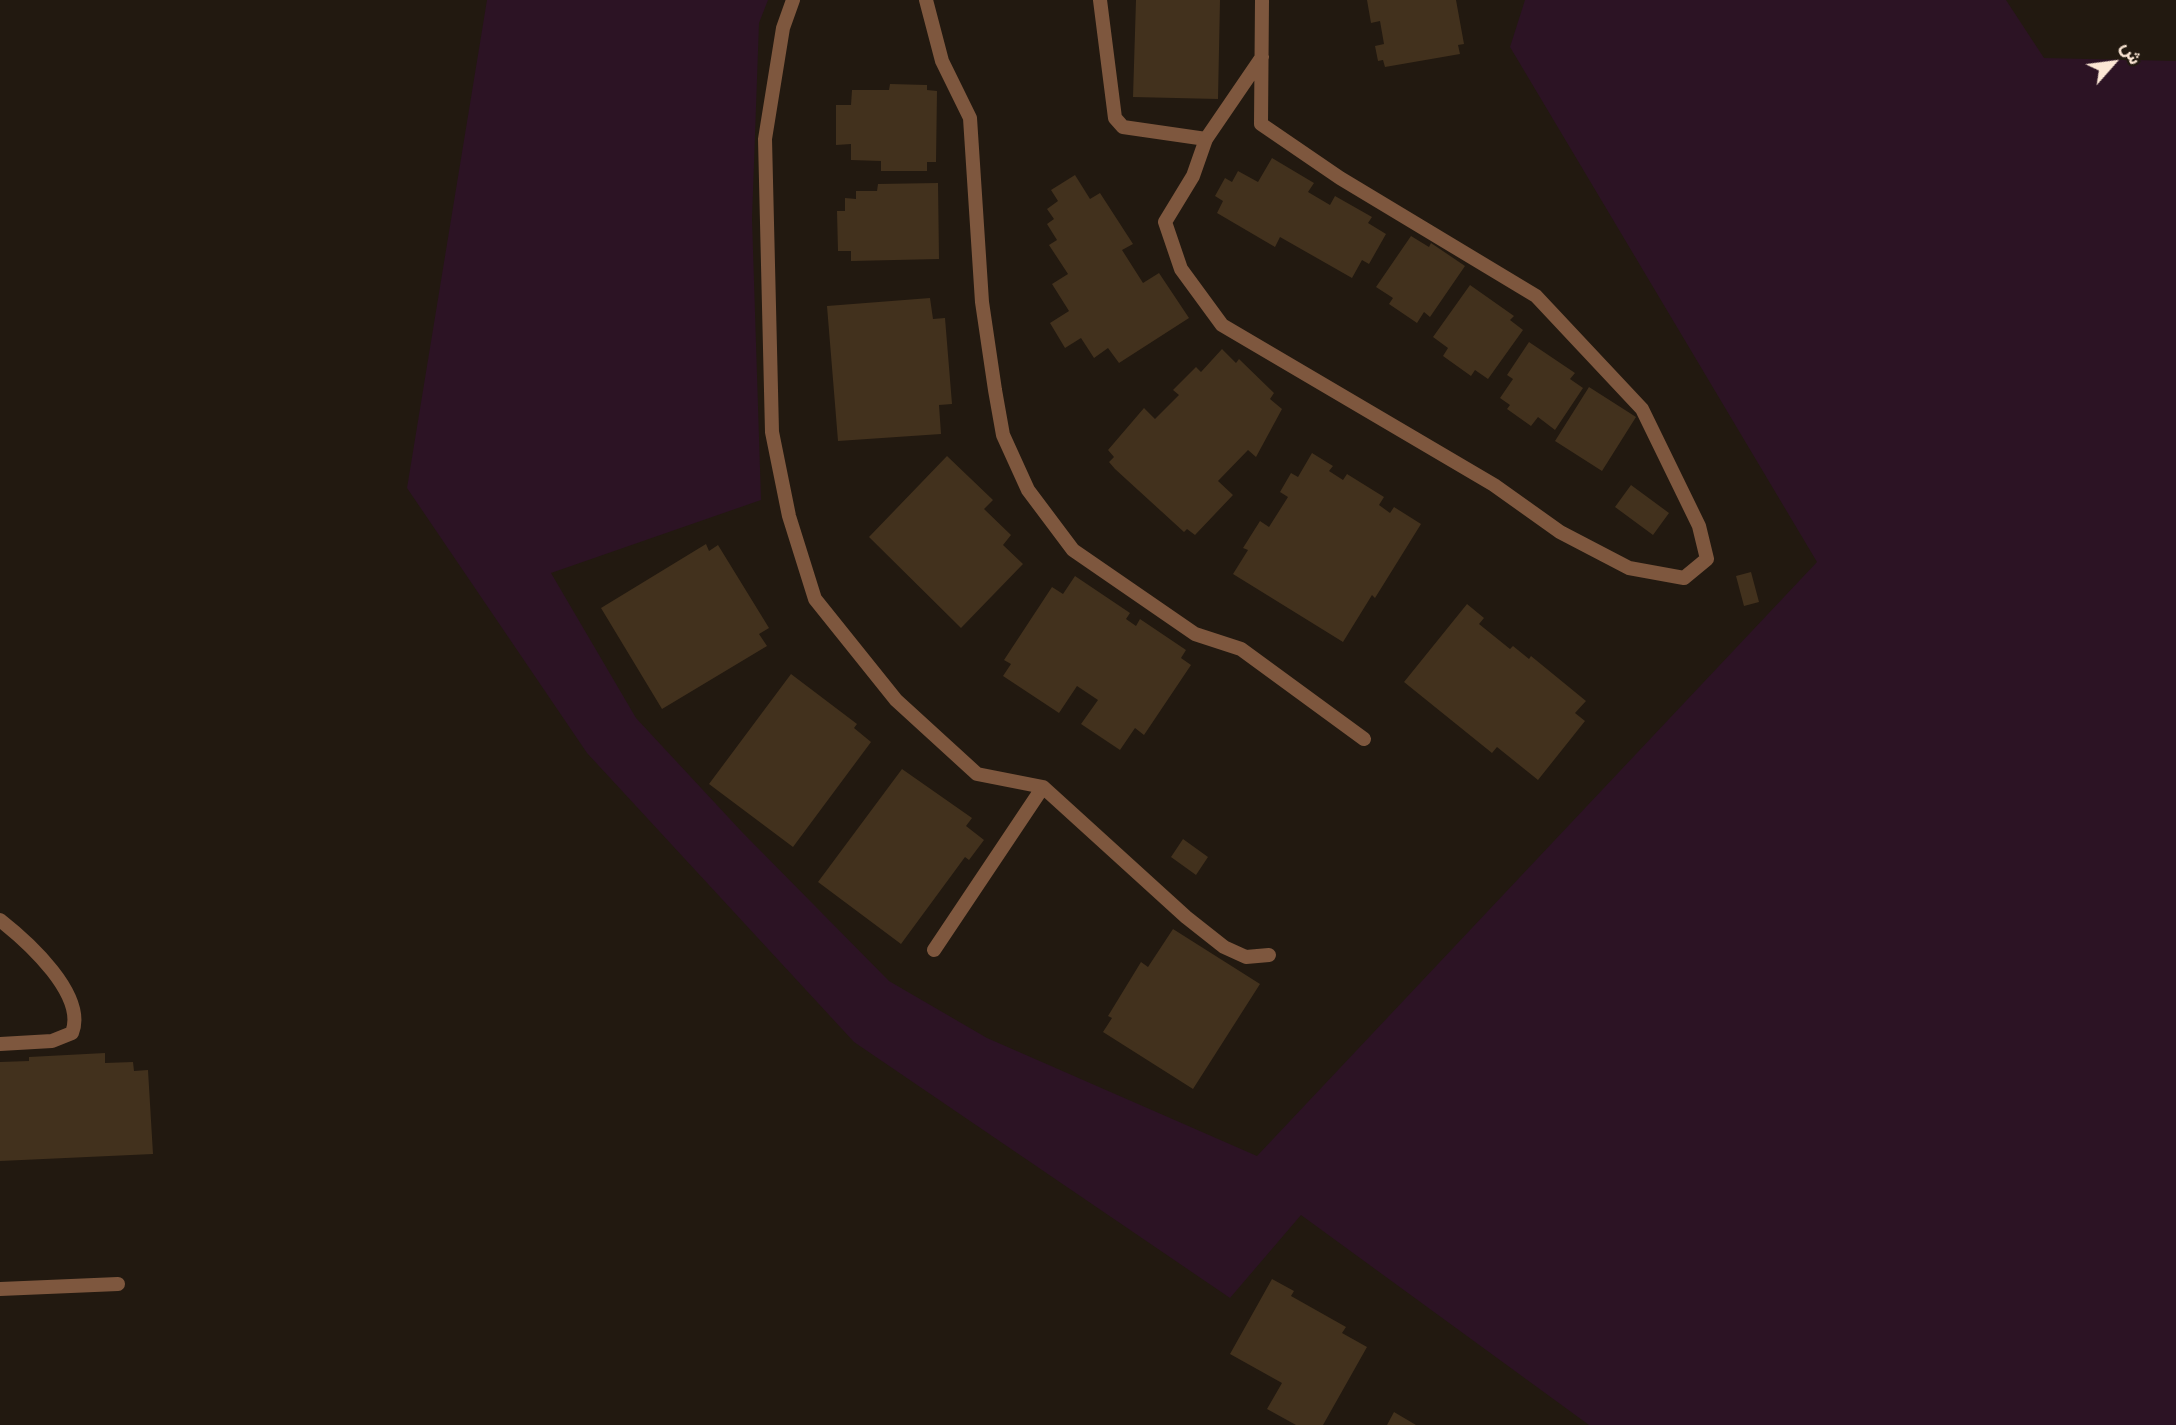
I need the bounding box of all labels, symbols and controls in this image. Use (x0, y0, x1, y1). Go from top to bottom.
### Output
north arrow (2078, 28, 2148, 98)
text: ش (2115, 36, 2149, 69)

